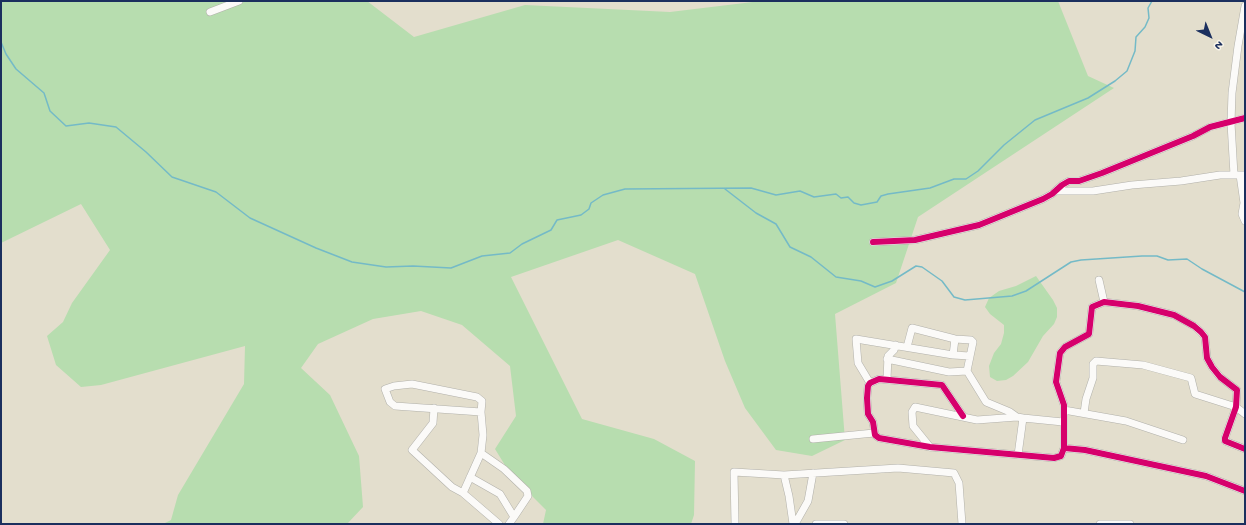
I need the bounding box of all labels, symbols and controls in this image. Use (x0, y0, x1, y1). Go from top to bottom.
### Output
north arrow (1190, 16, 1230, 56)
text: N (1211, 38, 1225, 52)

